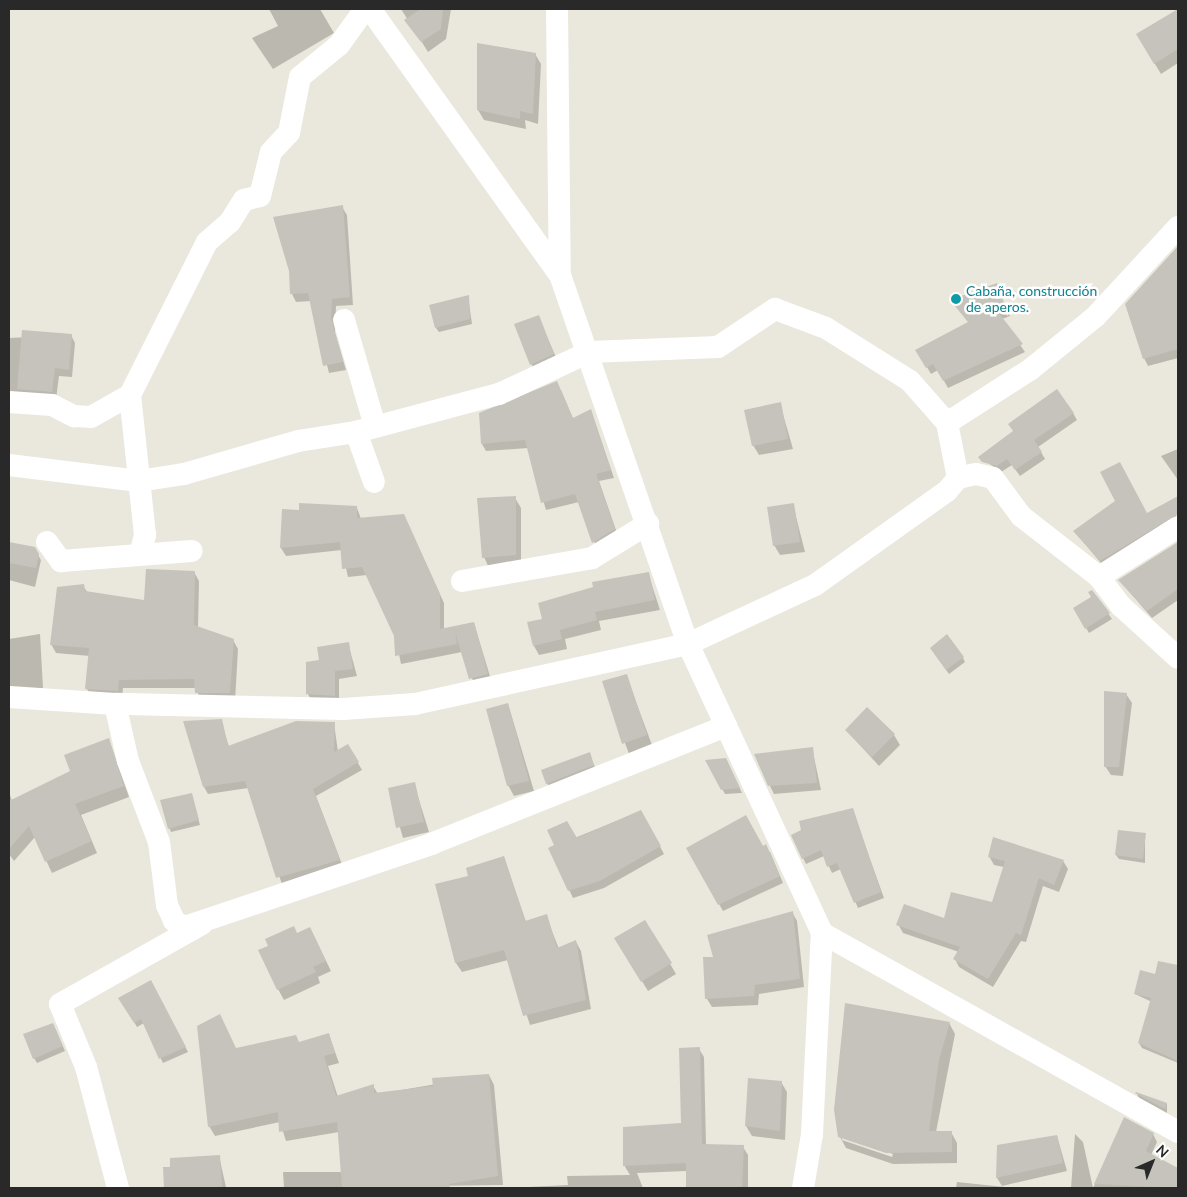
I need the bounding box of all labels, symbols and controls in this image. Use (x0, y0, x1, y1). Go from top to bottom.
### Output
place label: Cabaña, construcción de aperos. (966, 283, 1097, 316)
marker: Cabaña, construcción de aperos. (950, 293, 962, 305)
north arrow (1127, 1137, 1177, 1187)
text: N (1153, 1141, 1173, 1161)

